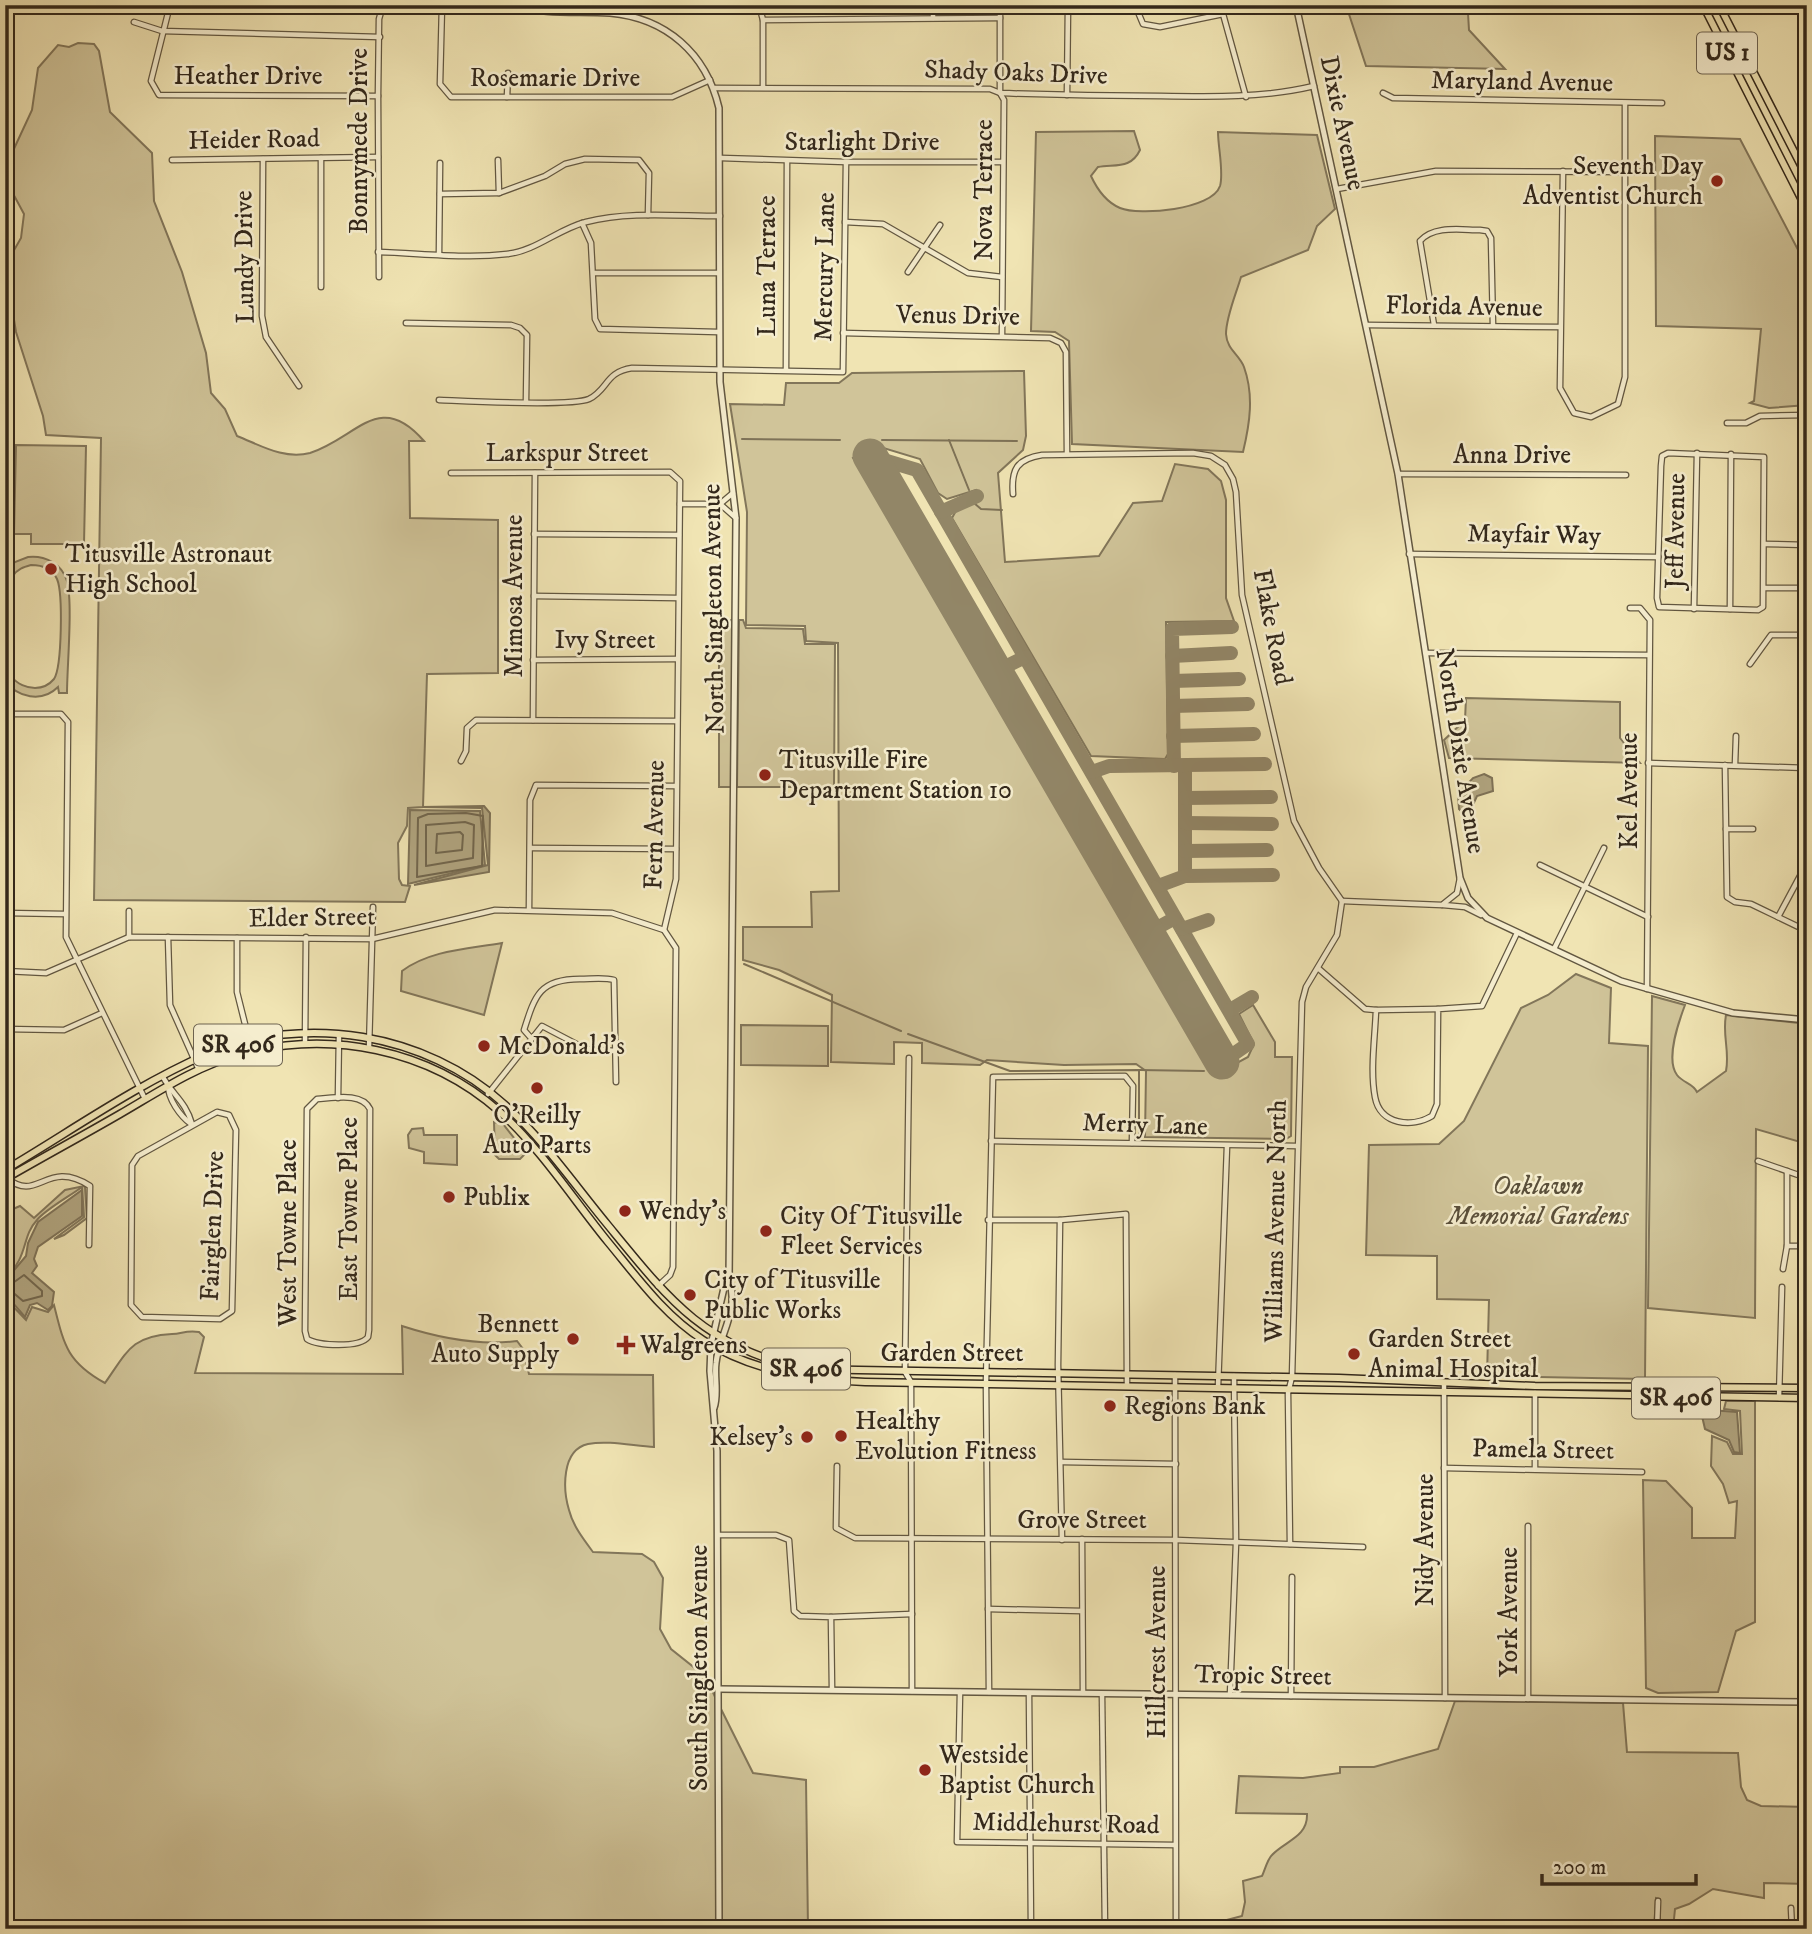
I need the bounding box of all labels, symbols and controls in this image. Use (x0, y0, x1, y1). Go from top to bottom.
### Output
road number: US 1 (1697, 32, 1757, 74)
street label: Bonnymede Drive (343, 48, 376, 234)
street label: Shady Oaks Drive (924, 53, 1108, 93)
street label: Dixie Avenue (1312, 53, 1372, 193)
street label: Heather Drive (173, 60, 323, 93)
street label: Rosemarie Drive (470, 62, 640, 95)
street label: Maryland Avenue (1431, 64, 1613, 100)
street label: Nova Terrace (968, 119, 1001, 261)
street label: Heider Road (188, 122, 320, 158)
street label: Starlight Drive (785, 126, 939, 159)
place label: Seventh Day Adventist Church (1523, 150, 1704, 213)
marker: Seventh Day Adventist Church (1709, 173, 1725, 189)
street label: Lundy Drive (227, 190, 263, 324)
street label: Mercury Lane (807, 192, 843, 342)
street label: Luna Terrace (751, 195, 784, 337)
street label: Florida Avenue (1385, 289, 1543, 325)
street label: Venus Drive (895, 298, 1020, 334)
street label: Larkspur Street (485, 437, 649, 470)
street label: Anna Drive (1453, 439, 1571, 472)
street label: Jeff Avenue (1658, 473, 1694, 591)
street label: North Singleton Avenue (695, 483, 733, 735)
street label: Mimosa Avenue (498, 515, 531, 677)
street label: Mayfair Way (1467, 517, 1602, 553)
place label: Titusville Astronaut High School (65, 538, 272, 601)
marker: Titusville Astronaut High School (43, 561, 59, 577)
street label: Flake Road (1245, 566, 1299, 688)
street label: Ivy Street (554, 624, 656, 657)
street label: North Dixie Avenue (1427, 646, 1493, 856)
street label: Kel Avenue (1613, 732, 1646, 850)
place label: Titusville Fire Department Station 10 (779, 744, 1012, 807)
street label: Fern Avenue (637, 760, 673, 890)
marker: Titusville Fire Department Station 10 (757, 767, 773, 783)
street label: Elder Street (248, 900, 376, 936)
road number: SR 406 (194, 1024, 282, 1065)
place label: McDonald's (498, 1030, 625, 1063)
marker: McDonald's (476, 1038, 492, 1054)
marker: O'Reilly Auto Parts (529, 1080, 545, 1096)
place label: O'Reilly Auto Parts (483, 1099, 591, 1162)
street label: Williams Avenue North (1257, 1099, 1295, 1344)
street label: Merry Lane (1082, 1106, 1208, 1144)
street label: East Towne Place (333, 1117, 366, 1301)
street label: West Towne Place (272, 1139, 305, 1328)
street label: Fairglen Drive (194, 1150, 232, 1302)
park label: Oaklawn Memorial Gardens (1445, 1170, 1630, 1233)
place label: Publix (463, 1181, 530, 1214)
marker: Publix (441, 1189, 457, 1205)
place label: Wendy's (638, 1195, 726, 1228)
place label: City Of Titusville Fleet Services (780, 1200, 962, 1263)
marker: Wendy's (617, 1203, 633, 1219)
marker: City Of Titusville Fleet Services (758, 1223, 774, 1239)
place label: City of Titusville Public Works (704, 1264, 881, 1327)
marker: City of Titusville Public Works (682, 1287, 698, 1303)
place label: Bennett Auto Supply (431, 1308, 560, 1371)
place label: Garden Street Animal Hospital (1368, 1323, 1539, 1386)
place label: Walgreens (639, 1329, 747, 1362)
marker: Bennett Auto Supply (565, 1331, 581, 1347)
marker: Walgreens (618, 1337, 634, 1353)
street label: Garden Street (880, 1337, 1024, 1370)
marker: Garden Street Animal Hospital (1346, 1346, 1362, 1362)
road number: SR 406 (762, 1349, 850, 1390)
road number: SR 406 (1632, 1378, 1720, 1418)
place label: Regions Bank (1124, 1390, 1266, 1423)
marker: Regions Bank (1102, 1398, 1118, 1414)
place label: Healthy Evolution Fitness (855, 1405, 1036, 1468)
place label: Kelsey's (709, 1421, 793, 1454)
marker: Healthy Evolution Fitness (833, 1428, 849, 1444)
marker: Kelsey's (799, 1429, 815, 1445)
street label: Pamela Street (1472, 1432, 1614, 1468)
street label: Nidy Avenue (1409, 1473, 1442, 1607)
street label: Grove Street (1017, 1504, 1147, 1537)
street label: South Singleton Avenue (683, 1545, 716, 1791)
street label: York Avenue (1493, 1547, 1526, 1677)
street label: Hillcrest Avenue (1141, 1565, 1174, 1739)
street label: Tropic Street (1194, 1658, 1332, 1694)
place label: Westside Baptist Church (938, 1739, 1095, 1802)
marker: Westside Baptist Church (917, 1762, 933, 1778)
street label: Middlehurst Road (972, 1806, 1160, 1842)
scale bar (1542, 1843, 1696, 1887)
text: 200 m (1553, 1855, 1606, 1881)

